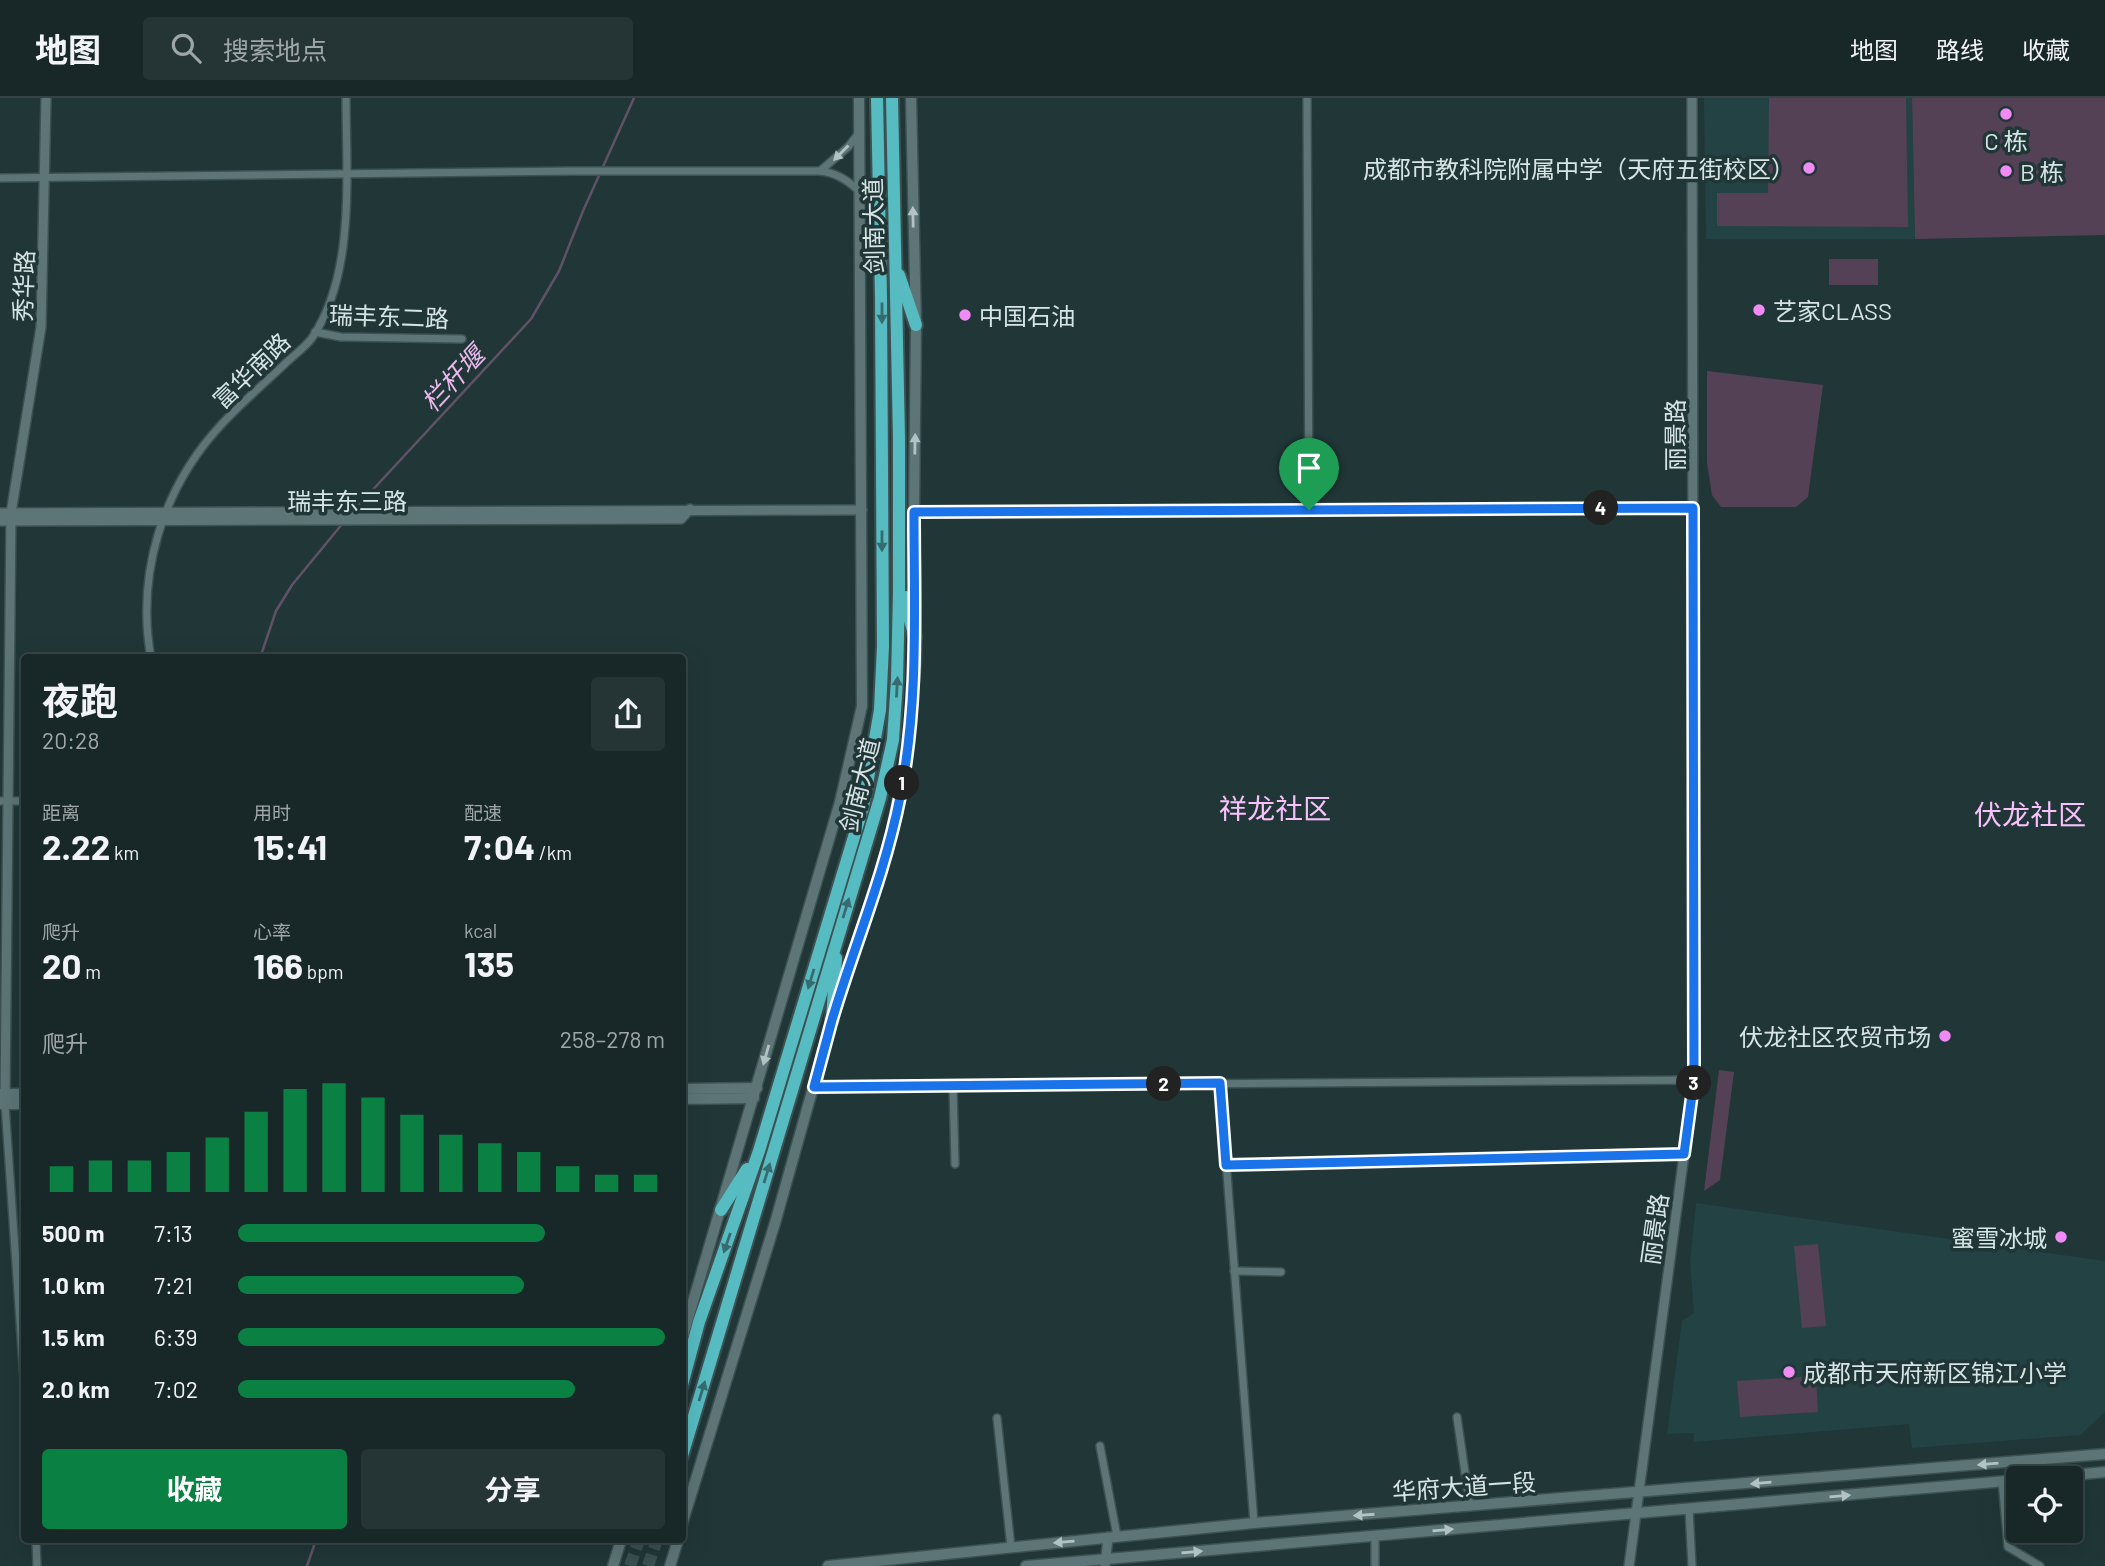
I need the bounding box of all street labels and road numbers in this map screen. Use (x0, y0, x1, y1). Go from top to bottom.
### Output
street label: 剑南大道 (858, 178, 888, 274)
street label: 秀华路 (7, 250, 39, 322)
street label: 瑞丰东二路 (329, 299, 449, 333)
street label: 富华南路 (206, 326, 296, 414)
street label: 丽景路 (1660, 399, 1689, 471)
street label: 瑞丰东三路 (287, 486, 407, 515)
street label: 剑南大道 (833, 735, 885, 835)
street label: 丽景路 (1635, 1191, 1673, 1267)
street label: 华府大道一段 (1391, 1467, 1537, 1505)

